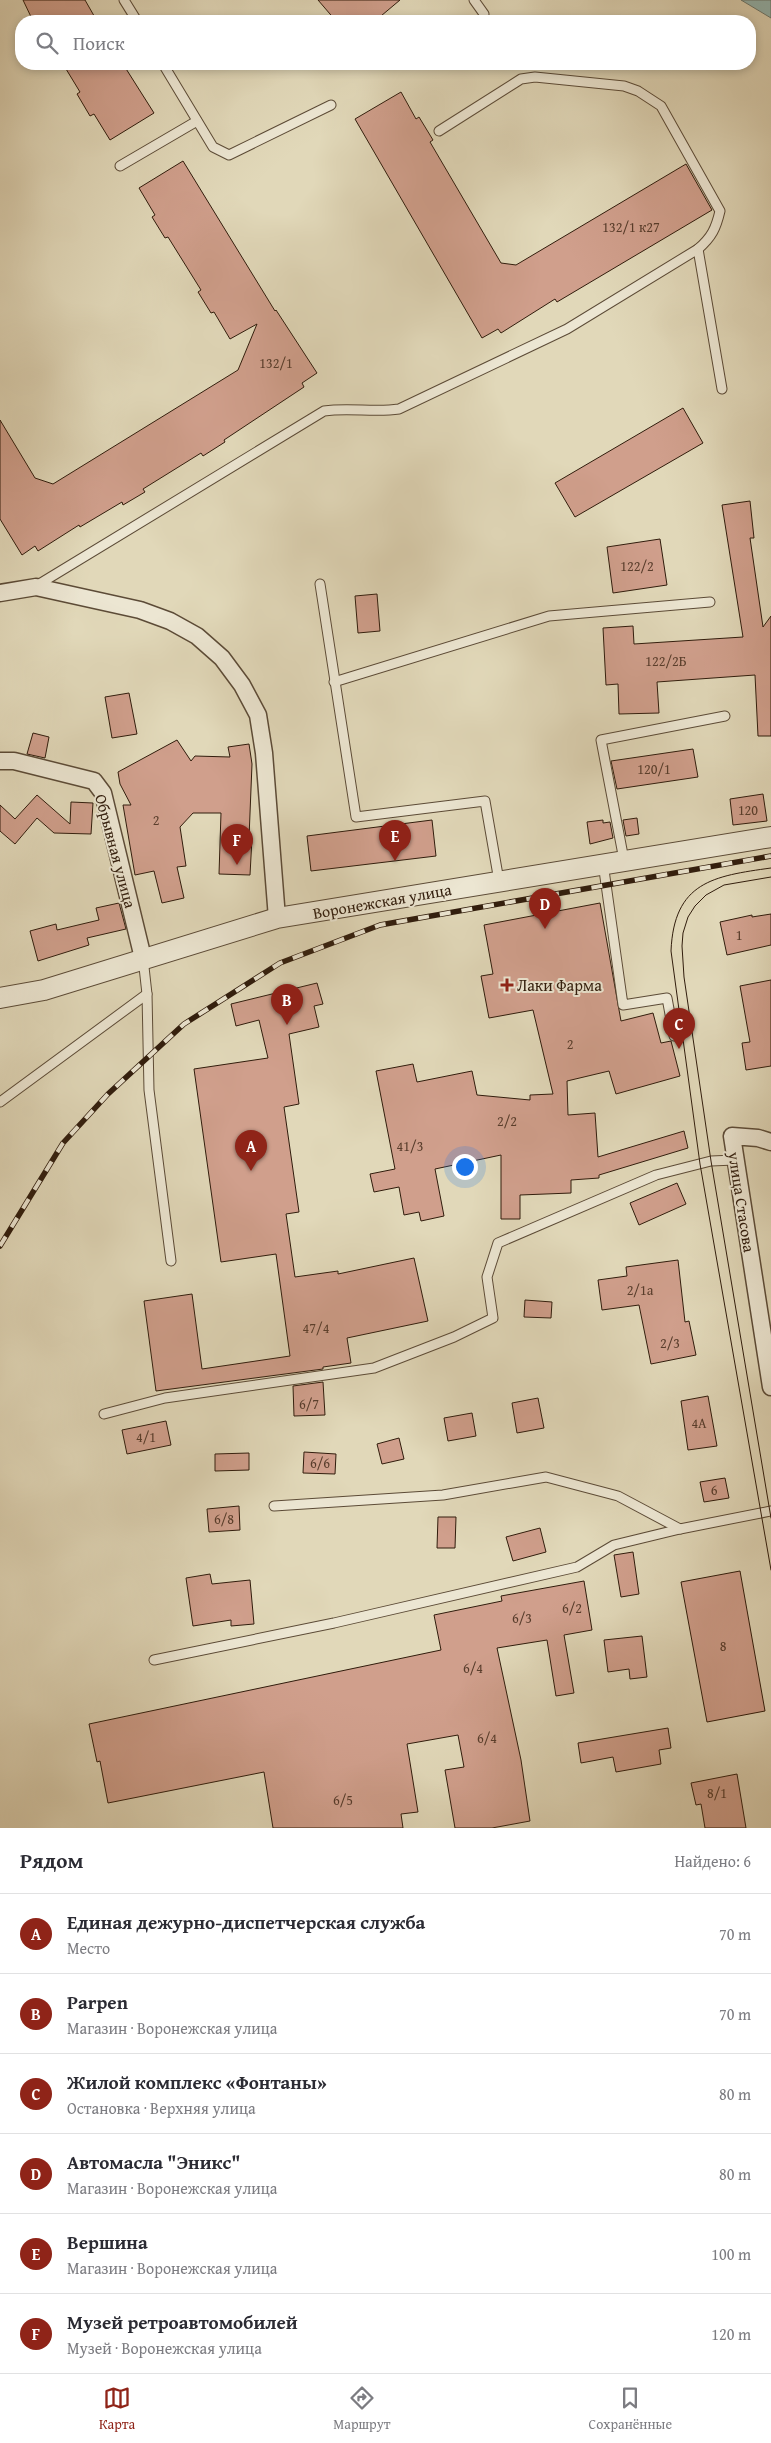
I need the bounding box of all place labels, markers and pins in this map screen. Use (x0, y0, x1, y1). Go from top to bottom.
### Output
pin: E (379, 820, 411, 861)
pin: F (221, 824, 253, 865)
pin: D (529, 888, 561, 929)
place label: Лаки Фарма (517, 973, 602, 997)
marker: Лаки Фарма (501, 979, 513, 991)
pin: B (271, 984, 303, 1025)
pin: C (663, 1008, 695, 1049)
pin: A (235, 1130, 267, 1171)

